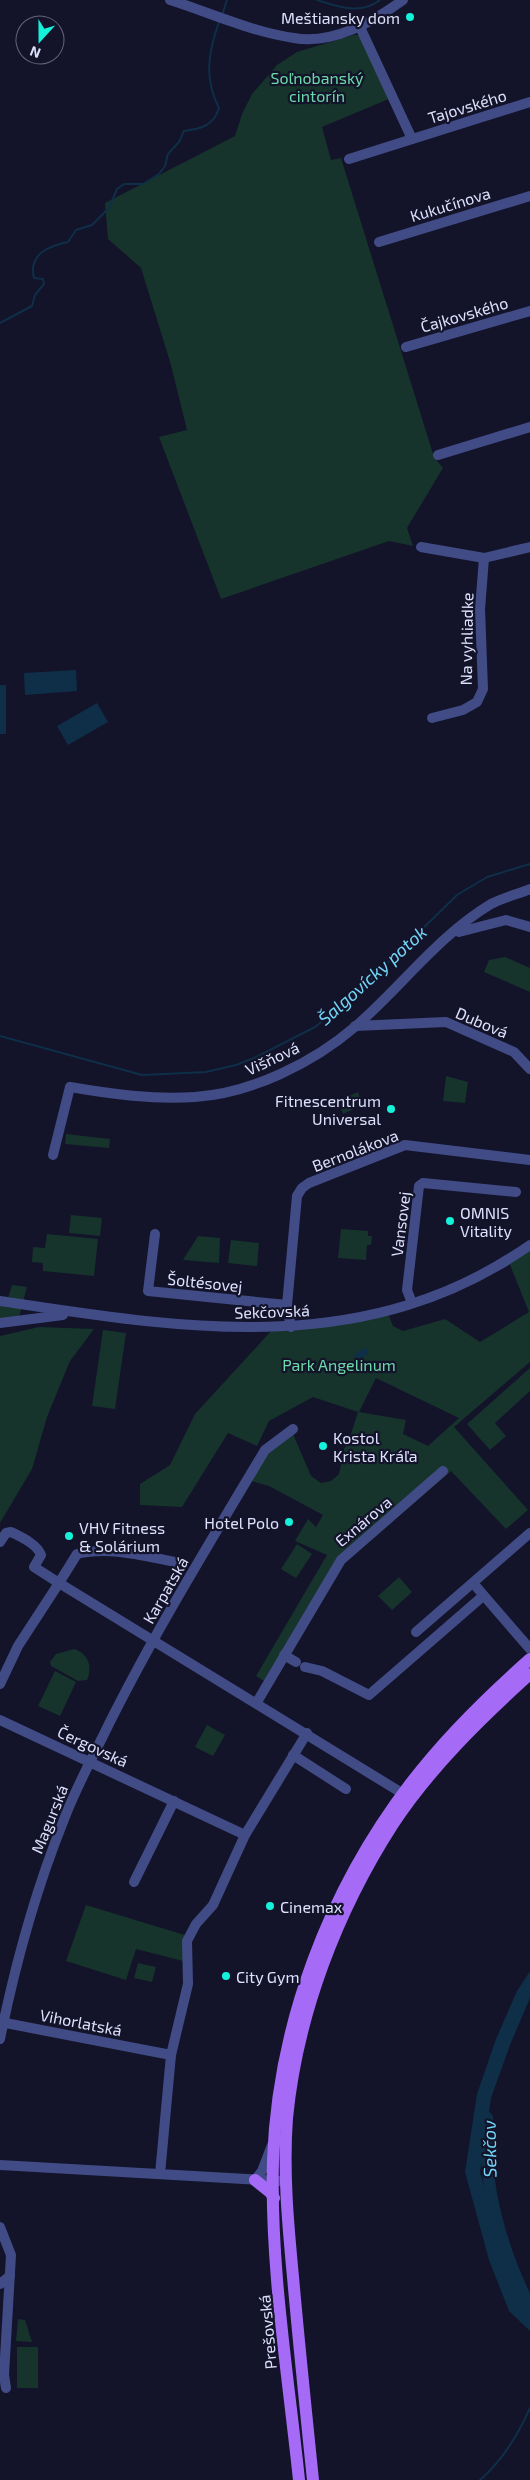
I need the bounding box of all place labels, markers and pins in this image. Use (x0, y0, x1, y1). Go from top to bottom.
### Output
place label: Meštiansky dom (281, 8, 400, 27)
marker: Meštiansky dom (404, 11, 416, 23)
place label: Fitnescentrum Universal (275, 1091, 381, 1128)
marker: Fitnescentrum Universal (385, 1103, 397, 1115)
place label: OMNIS Vitality (460, 1203, 512, 1240)
marker: OMNIS Vitality (444, 1215, 456, 1227)
place label: Kostol Krista Kráľa (333, 1428, 418, 1465)
marker: Kostol Krista Kráľa (317, 1440, 329, 1452)
place label: Hotel Polo (204, 1513, 279, 1532)
marker: Hotel Polo (283, 1516, 295, 1528)
place label: VHV Fitness & Solárium (79, 1518, 165, 1555)
marker: VHV Fitness & Solárium (63, 1530, 75, 1542)
place label: Cinemax (280, 1897, 343, 1916)
marker: Cinemax (264, 1900, 276, 1912)
place label: City Gym (236, 1967, 299, 1986)
marker: City Gym (220, 1970, 232, 1982)

